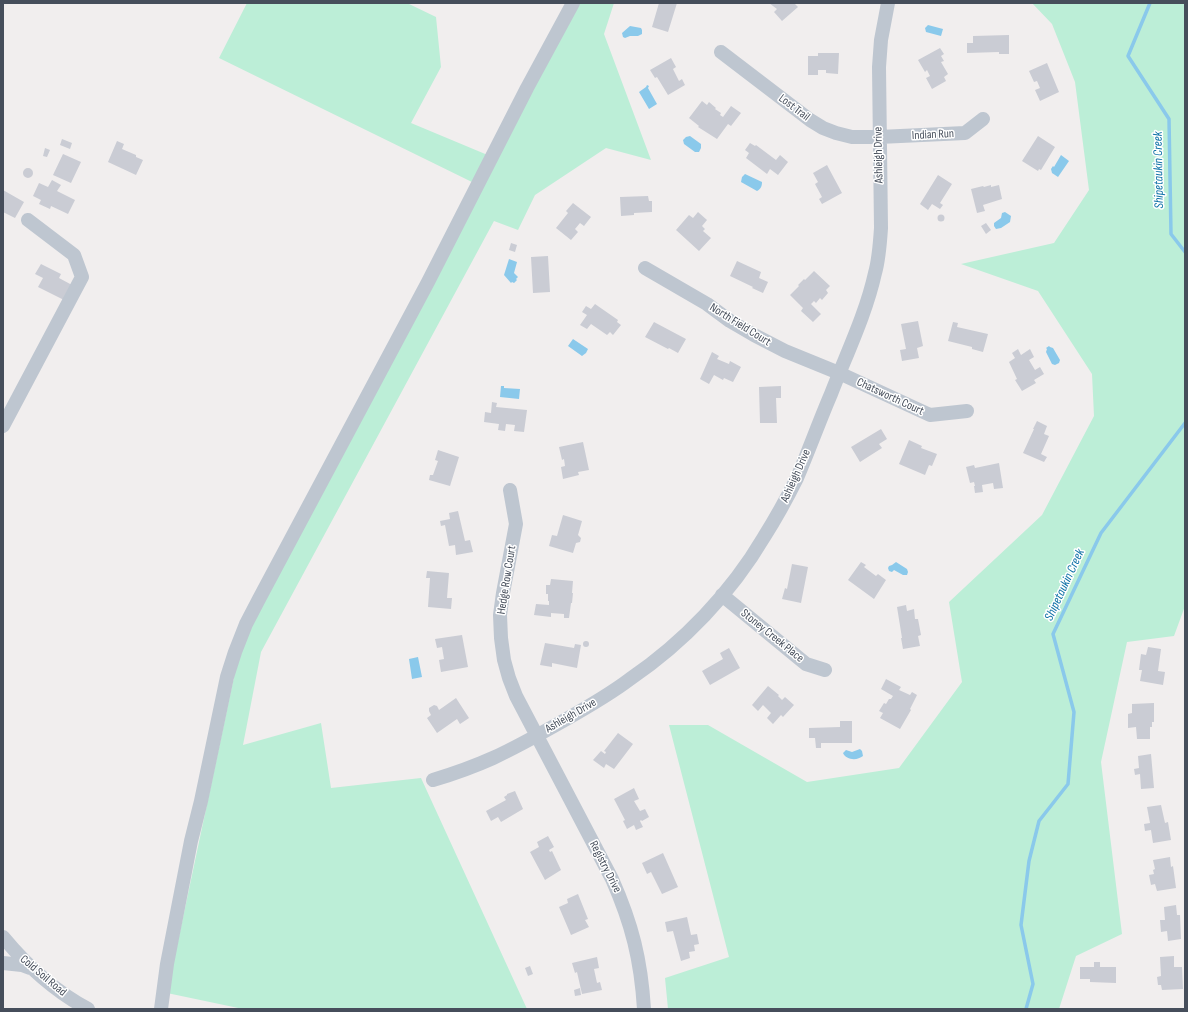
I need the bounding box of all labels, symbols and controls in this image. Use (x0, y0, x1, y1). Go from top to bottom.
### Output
street label: Lost Trail (775, 92, 813, 124)
street label: Ashleigh Drive (871, 127, 887, 183)
street label: Indian Run (912, 127, 954, 143)
water label: Shipetaukin Creek (1151, 131, 1167, 209)
street label: North Field Court (707, 301, 773, 349)
street label: Chatsworth Court (854, 375, 926, 419)
street label: Ashleigh Drive (778, 447, 814, 505)
street label: Hedge Row Court (494, 545, 520, 615)
water label: Shipetaukin Creek (1042, 547, 1088, 623)
street label: Stoney Creek Place (738, 606, 806, 666)
street label: Ashleigh Drive (543, 696, 599, 736)
street label: Registry Drive (586, 839, 624, 895)
street label: Cold Soil Road (17, 952, 69, 1000)

